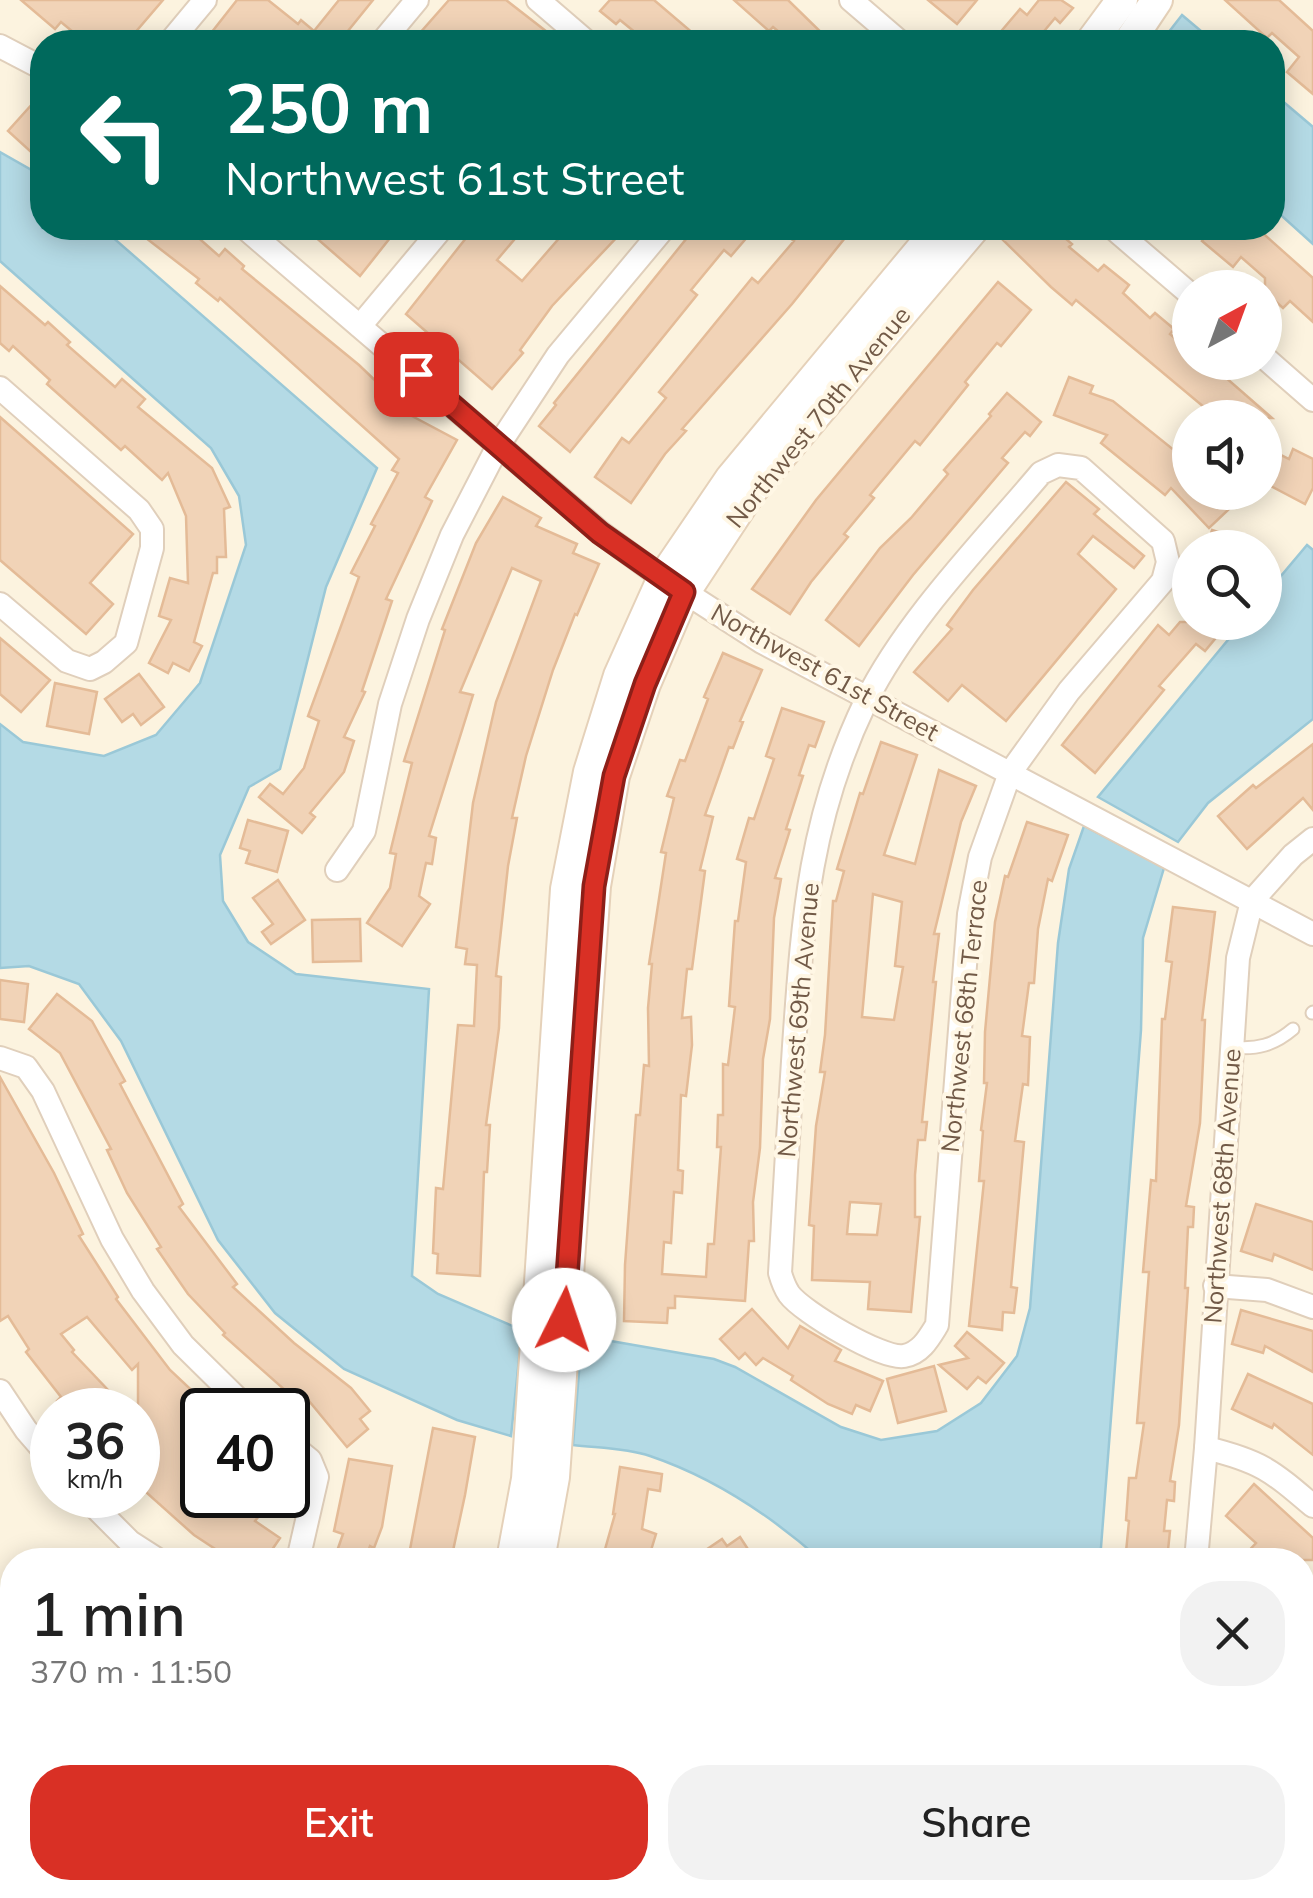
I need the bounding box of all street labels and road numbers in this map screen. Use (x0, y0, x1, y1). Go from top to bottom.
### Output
street label: Northwest 70th Avenue (719, 300, 916, 534)
street label: Northwest 61st Street (706, 596, 945, 747)
street label: Northwest 68th Terrace (934, 878, 993, 1154)
street label: Northwest 69th Avenue (770, 881, 825, 1159)
street label: Northwest 68th Avenue (1196, 1047, 1247, 1325)

